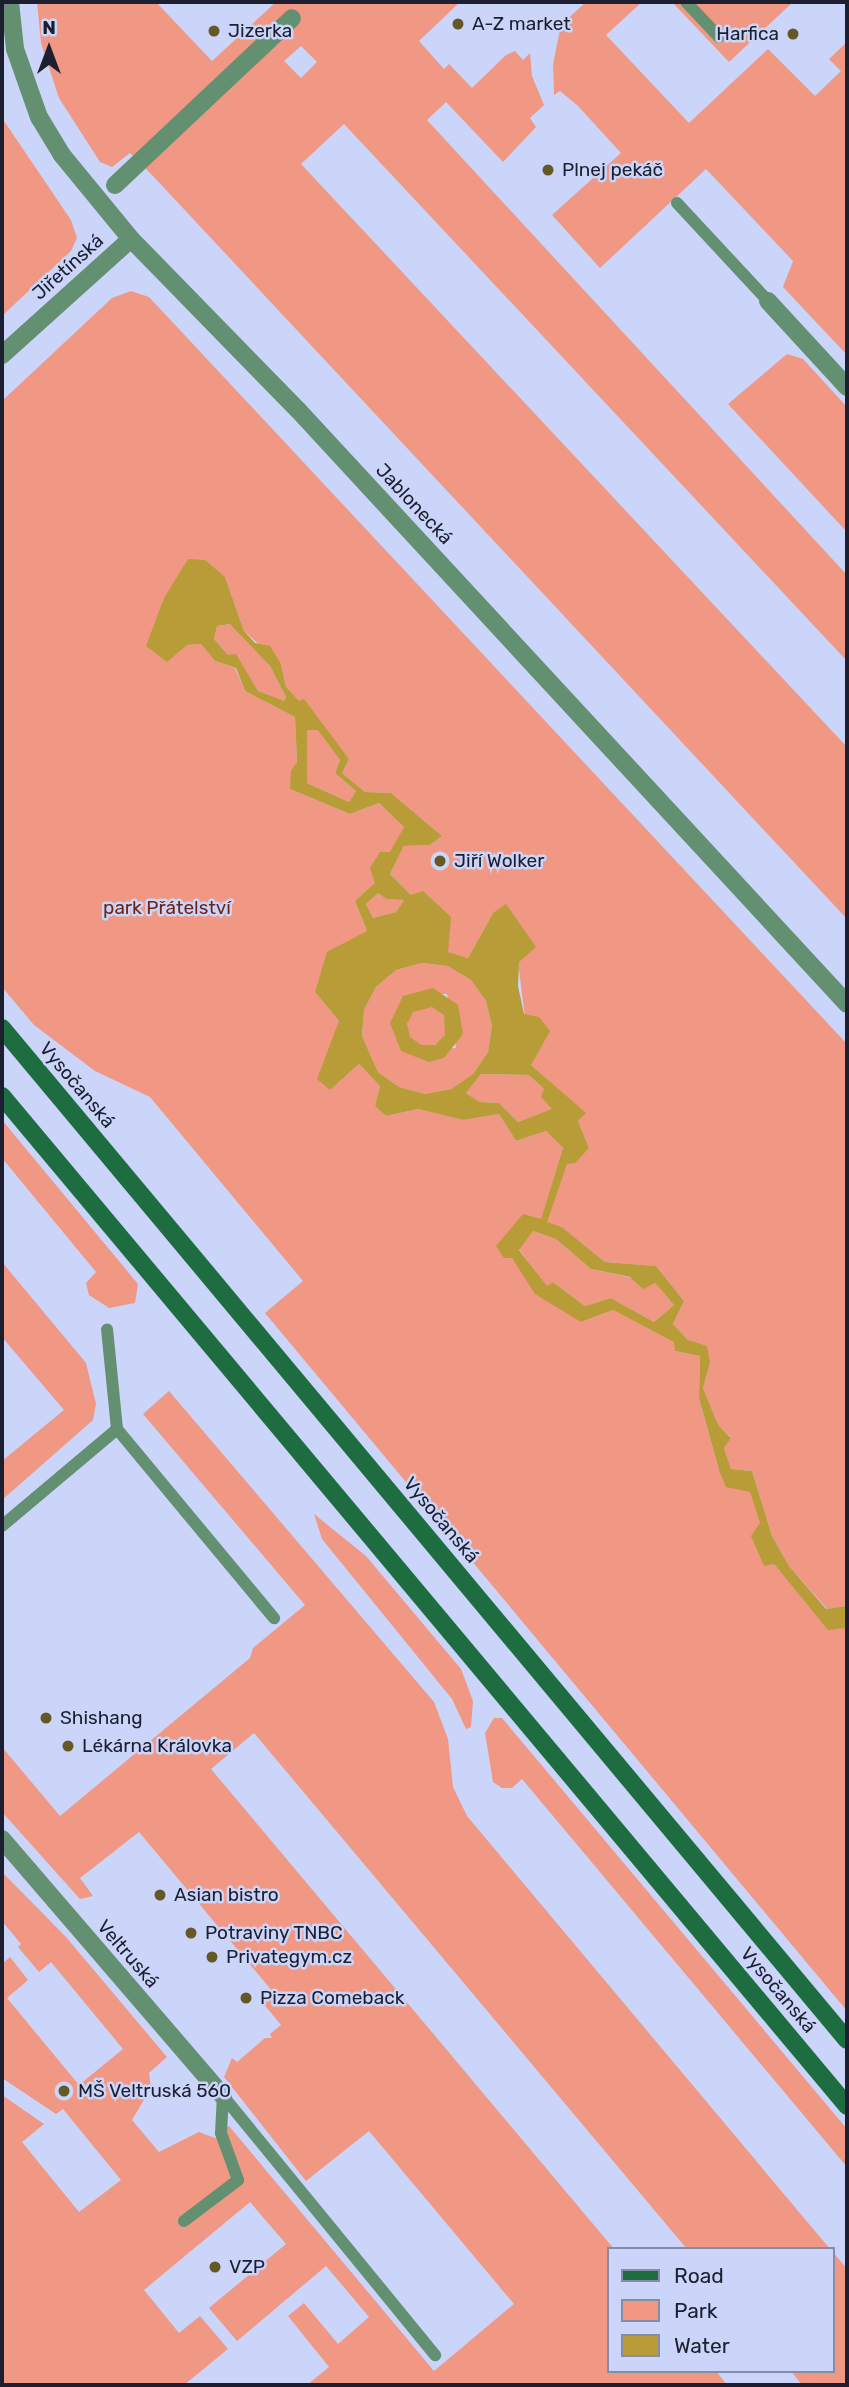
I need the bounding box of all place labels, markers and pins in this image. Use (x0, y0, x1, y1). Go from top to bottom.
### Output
place label: A-Z market (472, 13, 571, 35)
marker: A-Z market (450, 16, 466, 32)
place label: Jizerka (228, 20, 292, 42)
marker: Jizerka (206, 23, 222, 39)
place label: Harfica (716, 23, 779, 45)
marker: Harfica (785, 26, 801, 42)
place label: Plnej pekáč (562, 159, 663, 181)
marker: Plnej pekáč (540, 162, 556, 178)
place label: Jiří Wolker (454, 850, 545, 872)
marker: Jiří Wolker (432, 853, 448, 869)
place label: Shishang (60, 1707, 143, 1729)
marker: Shishang (38, 1710, 54, 1726)
place label: Lékárna Královka (82, 1735, 232, 1757)
marker: Lékárna Královka (60, 1738, 76, 1754)
place label: Asian bistro (174, 1884, 279, 1906)
marker: Asian bistro (152, 1887, 168, 1903)
place label: Potraviny TNBC (205, 1922, 344, 1944)
marker: Potraviny TNBC (183, 1925, 199, 1941)
place label: Privategym.cz (226, 1946, 352, 1968)
marker: Privategym.cz (204, 1949, 220, 1965)
place label: Pizza Comeback (260, 1987, 404, 2009)
marker: Pizza Comeback (238, 1990, 254, 2006)
place label: MŠ Veltruská 560 (78, 2080, 232, 2102)
marker: MŠ Veltruská 560 (56, 2083, 72, 2099)
place label: VZP (229, 2256, 265, 2278)
marker: VZP (207, 2259, 223, 2275)

